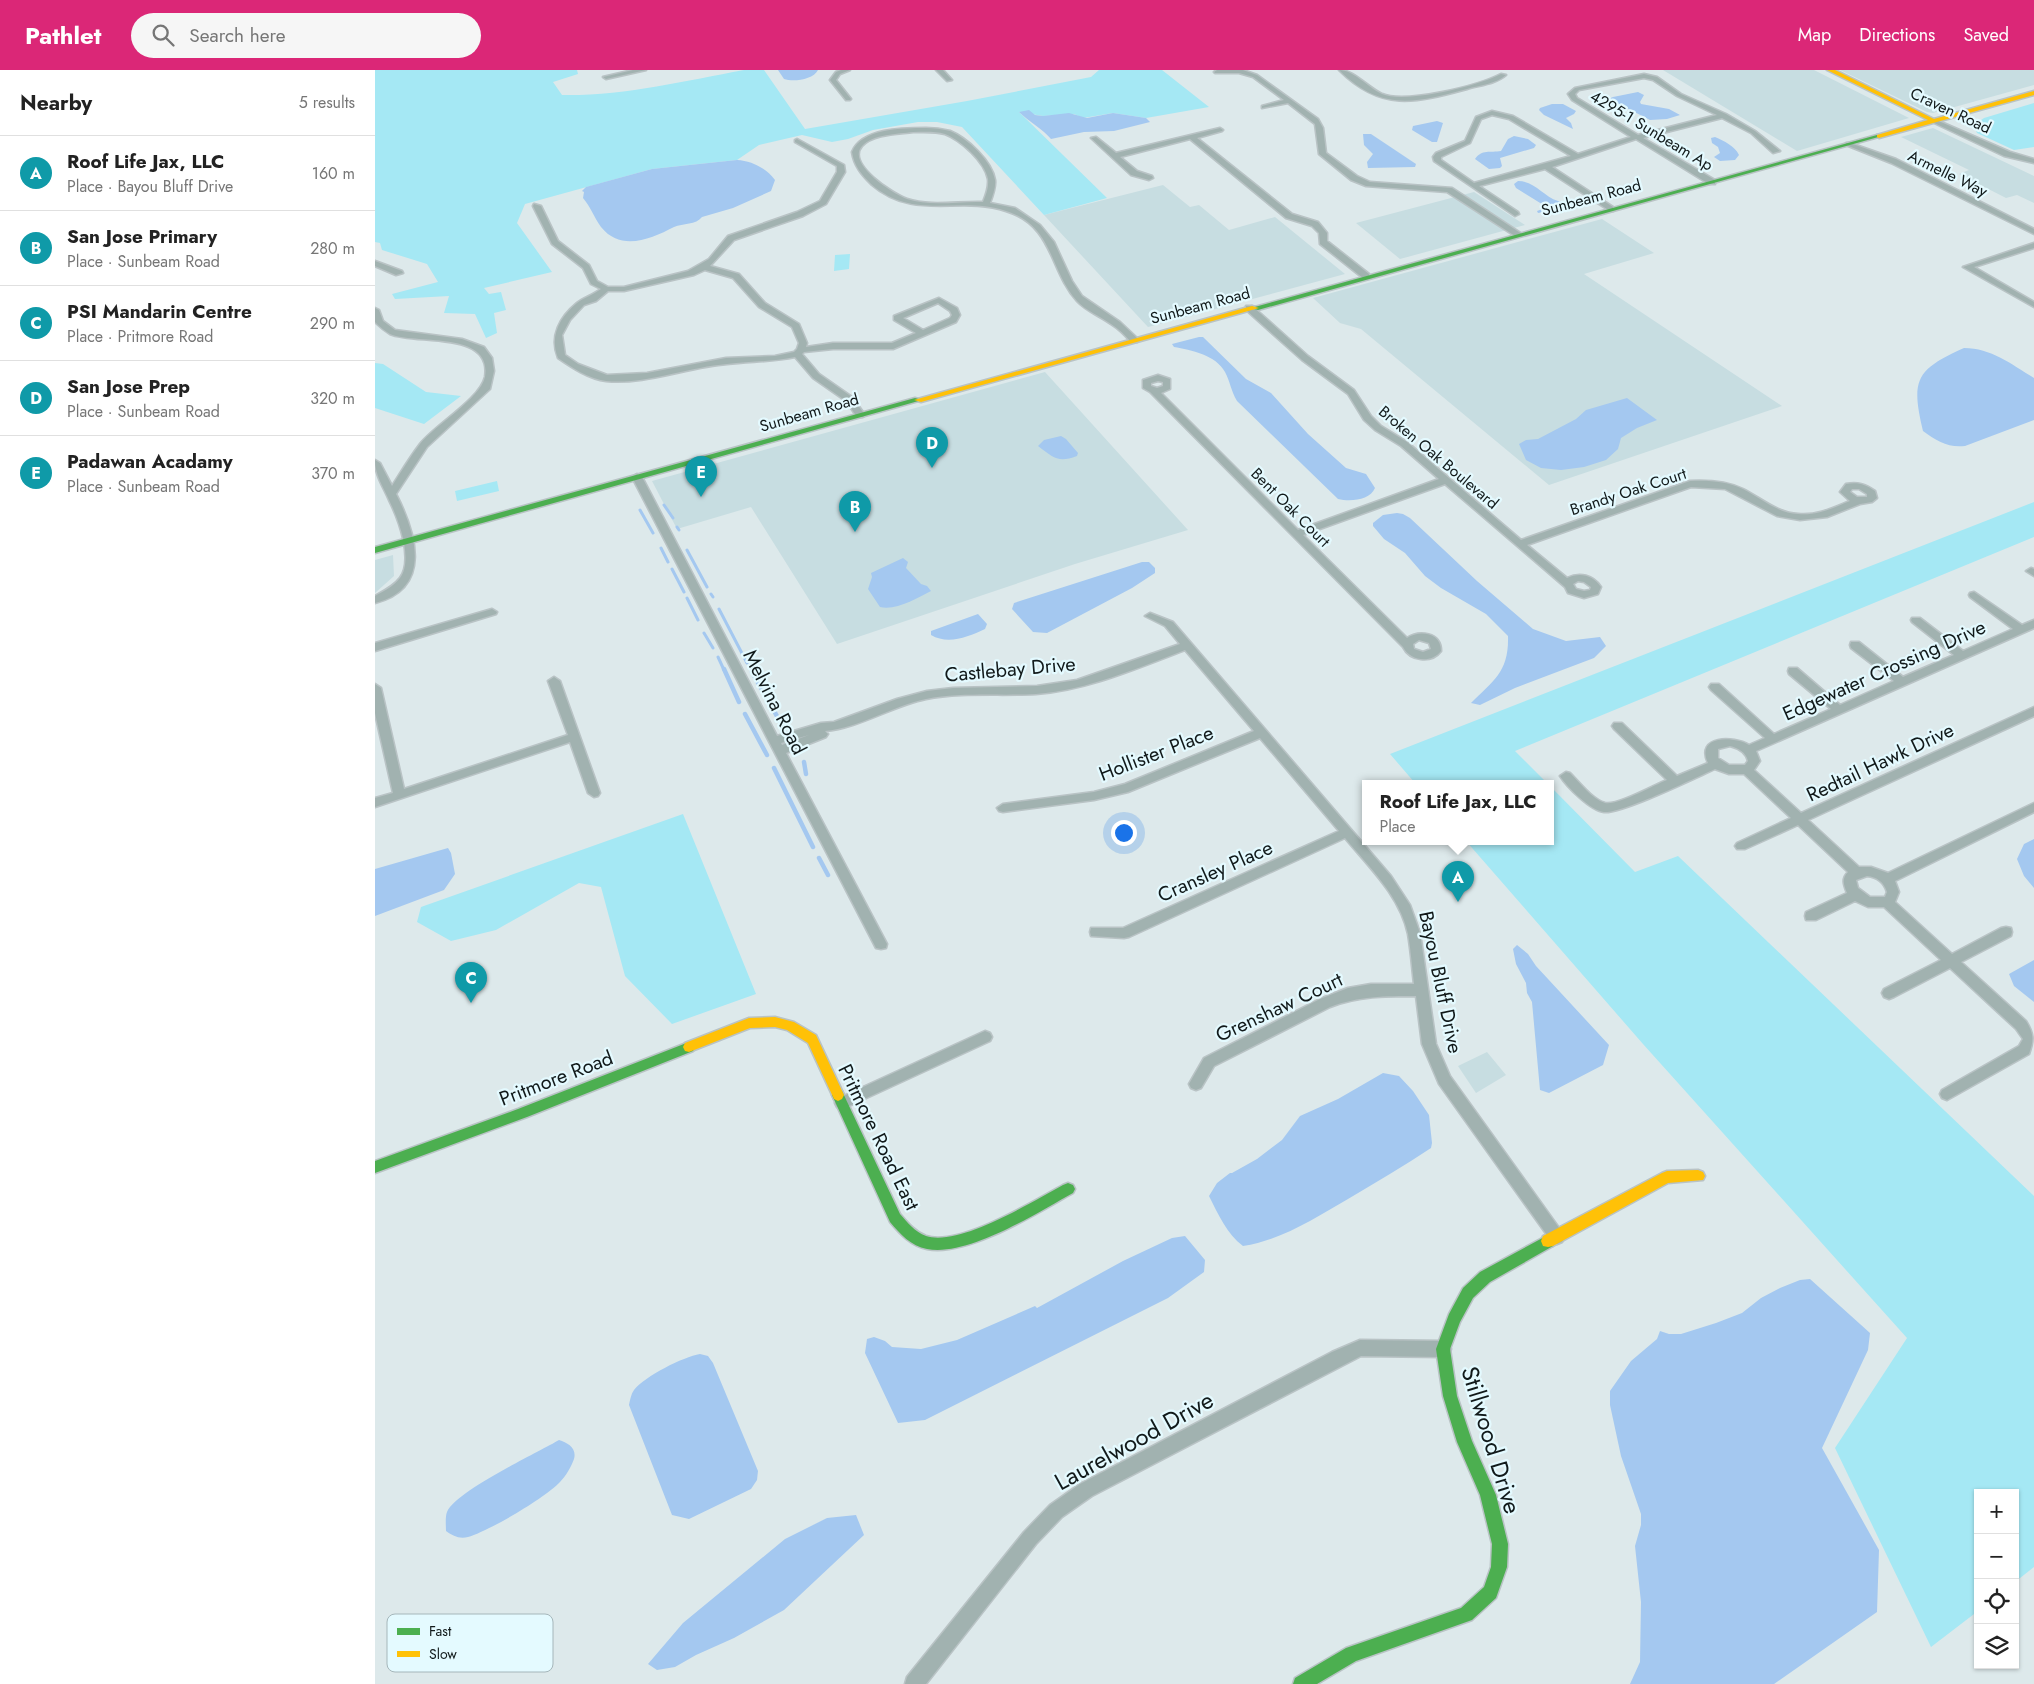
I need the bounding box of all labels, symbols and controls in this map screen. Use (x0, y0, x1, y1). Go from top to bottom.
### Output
search box (131, 13, 481, 58)
text: Pathlet (25, 18, 101, 53)
icon: search (149, 21, 177, 49)
text: Search here (189, 22, 285, 49)
text: Map (1798, 22, 1831, 48)
text: Directions (1859, 22, 1935, 48)
text: Saved (1963, 22, 2009, 48)
street label: Craven Road (1907, 82, 1995, 139)
street label: 4295-1 Sunbeam Ap (1586, 85, 1718, 176)
text: Nearby (20, 88, 92, 118)
text: 5 results (299, 91, 355, 114)
street label: Armelle Way (1904, 144, 1992, 203)
text: Roof Life Jax, LLC (67, 148, 224, 175)
text: A (30, 162, 42, 185)
text: 160 m (312, 162, 355, 185)
street label: Sunbeam Road (1539, 173, 1644, 222)
text: Place · Bayou Bluff Drive (67, 175, 233, 198)
text: San Jose Primary (67, 223, 217, 250)
text: B (31, 237, 41, 260)
text: 280 m (310, 237, 355, 260)
text: Place · Sunbeam Road (67, 250, 220, 273)
street label: Sunbeam Road (1148, 281, 1253, 330)
text: PSI Mandarin Centre (67, 298, 252, 325)
text: C (30, 312, 42, 335)
text: 290 m (310, 312, 355, 335)
text: Place · Pritmore Road (67, 325, 213, 348)
text: San Jose Prep (67, 373, 190, 400)
text: D (30, 387, 42, 410)
text: 320 m (310, 387, 355, 410)
street label: Sunbeam Road (757, 387, 862, 438)
text: Place · Sunbeam Road (67, 400, 220, 423)
street label: Broken Oak Boulevard (1374, 400, 1504, 515)
pin: D (916, 427, 948, 468)
text: Padawan Acadamy (67, 448, 233, 475)
pin: E (685, 456, 717, 497)
text: E (31, 462, 41, 485)
text: 370 m (311, 462, 355, 485)
street label: Brandy Oak Court (1567, 462, 1689, 521)
street label: Bent Oak Court (1246, 463, 1336, 552)
text: Place · Sunbeam Road (67, 475, 220, 498)
pin: B (839, 491, 871, 532)
street label: Edgewater Crossing Drive (1778, 613, 1991, 728)
street label: Melvina Road (736, 645, 813, 760)
street label: Castlebay Drive (943, 649, 1077, 690)
street label: Redtail Hawk Drive (1802, 716, 1959, 809)
street label: Hollister Place (1095, 718, 1218, 789)
popup (1362, 780, 1554, 845)
text: Roof Life Jax, LLC (1379, 788, 1537, 815)
text: Place (1379, 815, 1415, 838)
your location (1111, 820, 1137, 846)
street label: Cransley Place (1153, 833, 1277, 910)
pin: A (1442, 861, 1474, 902)
street label: Bayou Bluff Drive (1411, 908, 1470, 1056)
pin: C (455, 962, 487, 1003)
street label: Grenshaw Court (1211, 965, 1348, 1050)
street label: Pritmore Road (495, 1043, 617, 1113)
street label: Pritmore Road East (831, 1059, 927, 1215)
street label: Stillwood Drive (1452, 1362, 1531, 1518)
street label: Laurelwood Drive (1048, 1382, 1220, 1499)
map controls (1974, 1489, 2019, 1669)
button: + (1974, 1489, 2019, 1534)
button: − (1974, 1534, 2019, 1579)
button: locate (1974, 1579, 2019, 1624)
legend (387, 1614, 553, 1672)
text: Fast (429, 1621, 452, 1641)
button: layers (1974, 1624, 2019, 1669)
text: Slow (429, 1644, 457, 1664)

